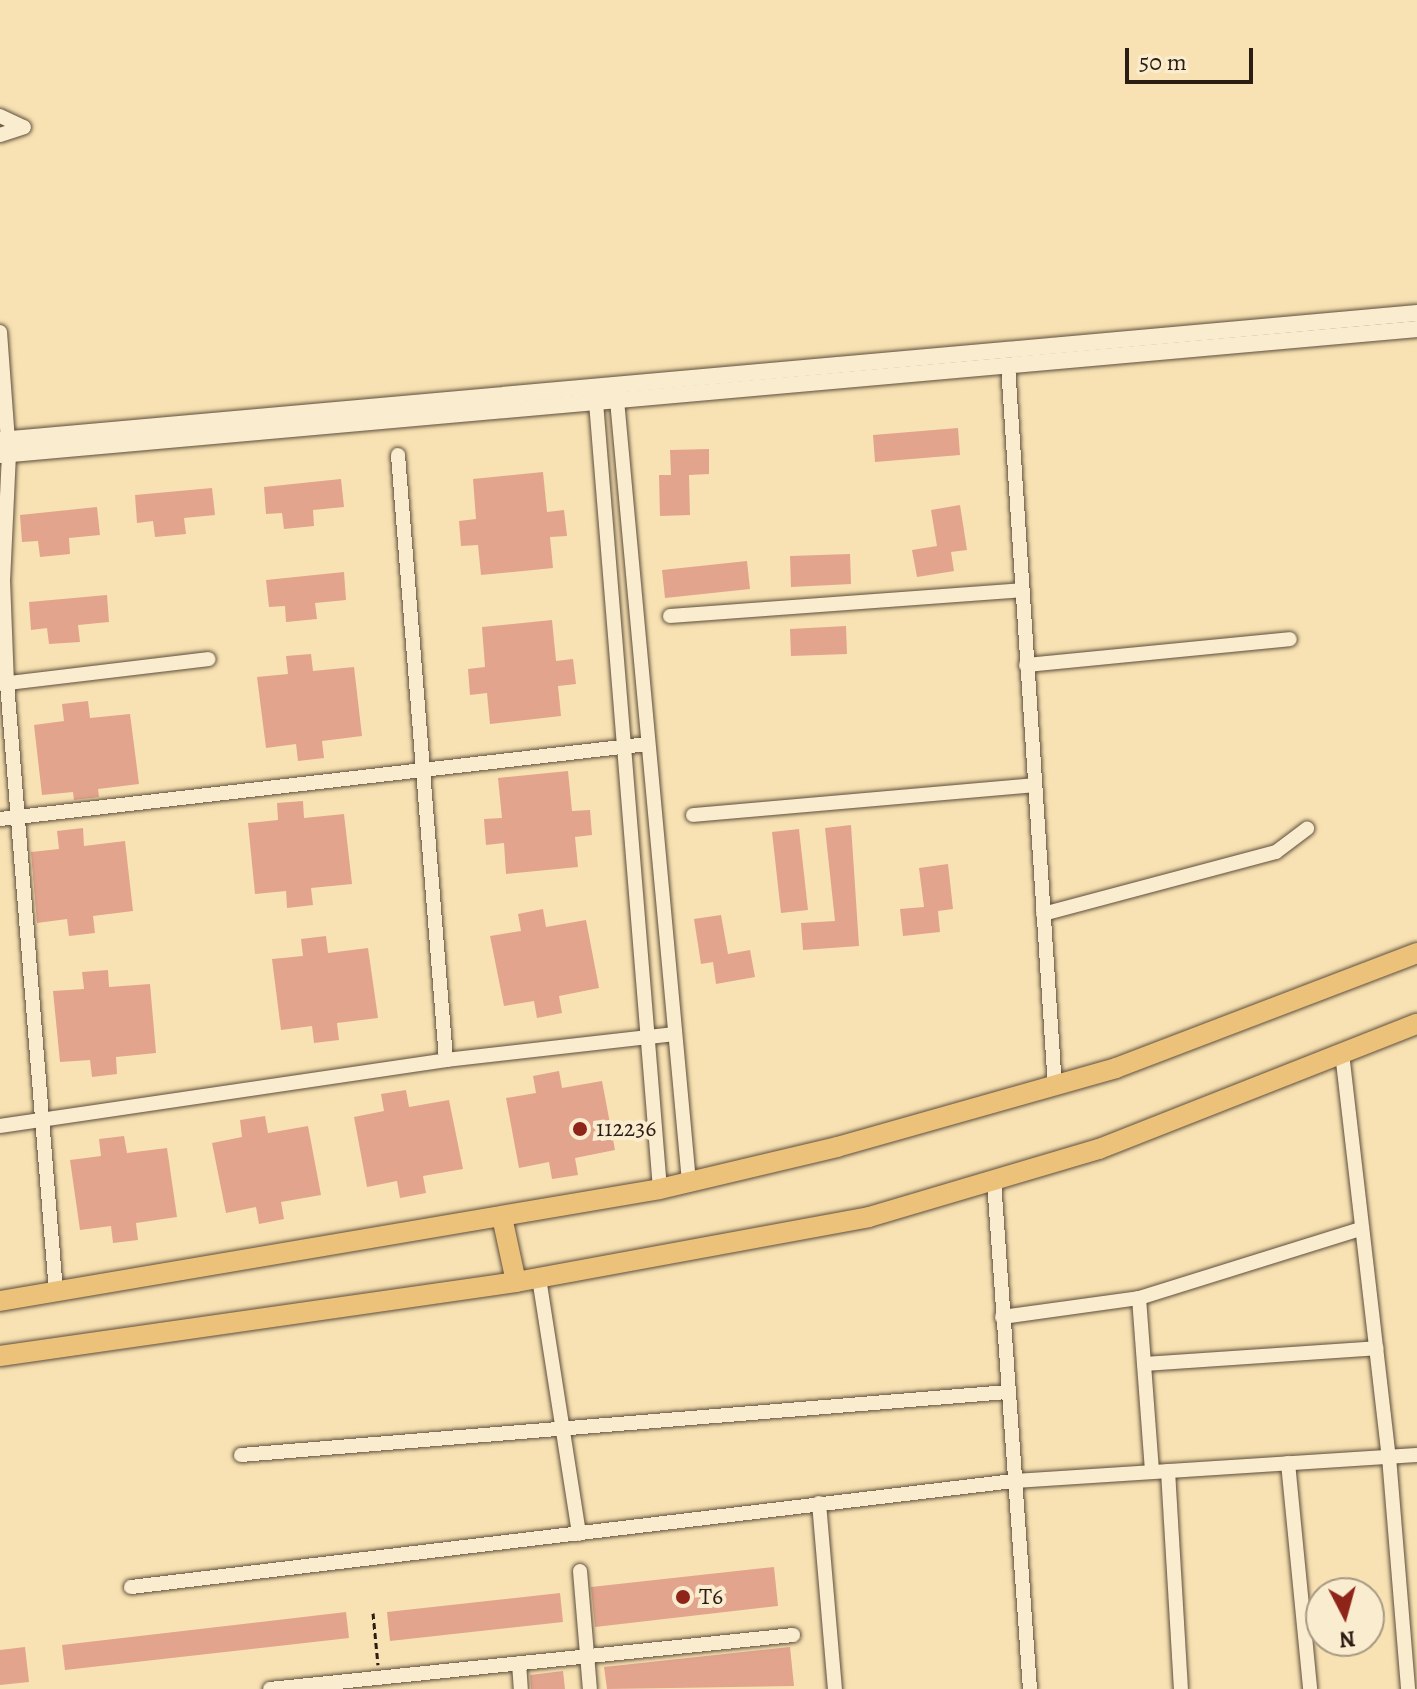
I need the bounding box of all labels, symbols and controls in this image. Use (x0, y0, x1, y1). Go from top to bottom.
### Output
scale bar (1129, 32, 1257, 82)
text: 50 m (1139, 46, 1187, 78)
place label: 112236 (596, 1115, 656, 1143)
marker: 112236 (571, 1120, 589, 1138)
north arrow (1305, 1577, 1385, 1657)
place label: T6 (699, 1583, 723, 1611)
marker: T6 (674, 1588, 692, 1606)
text: N (1338, 1623, 1357, 1655)

